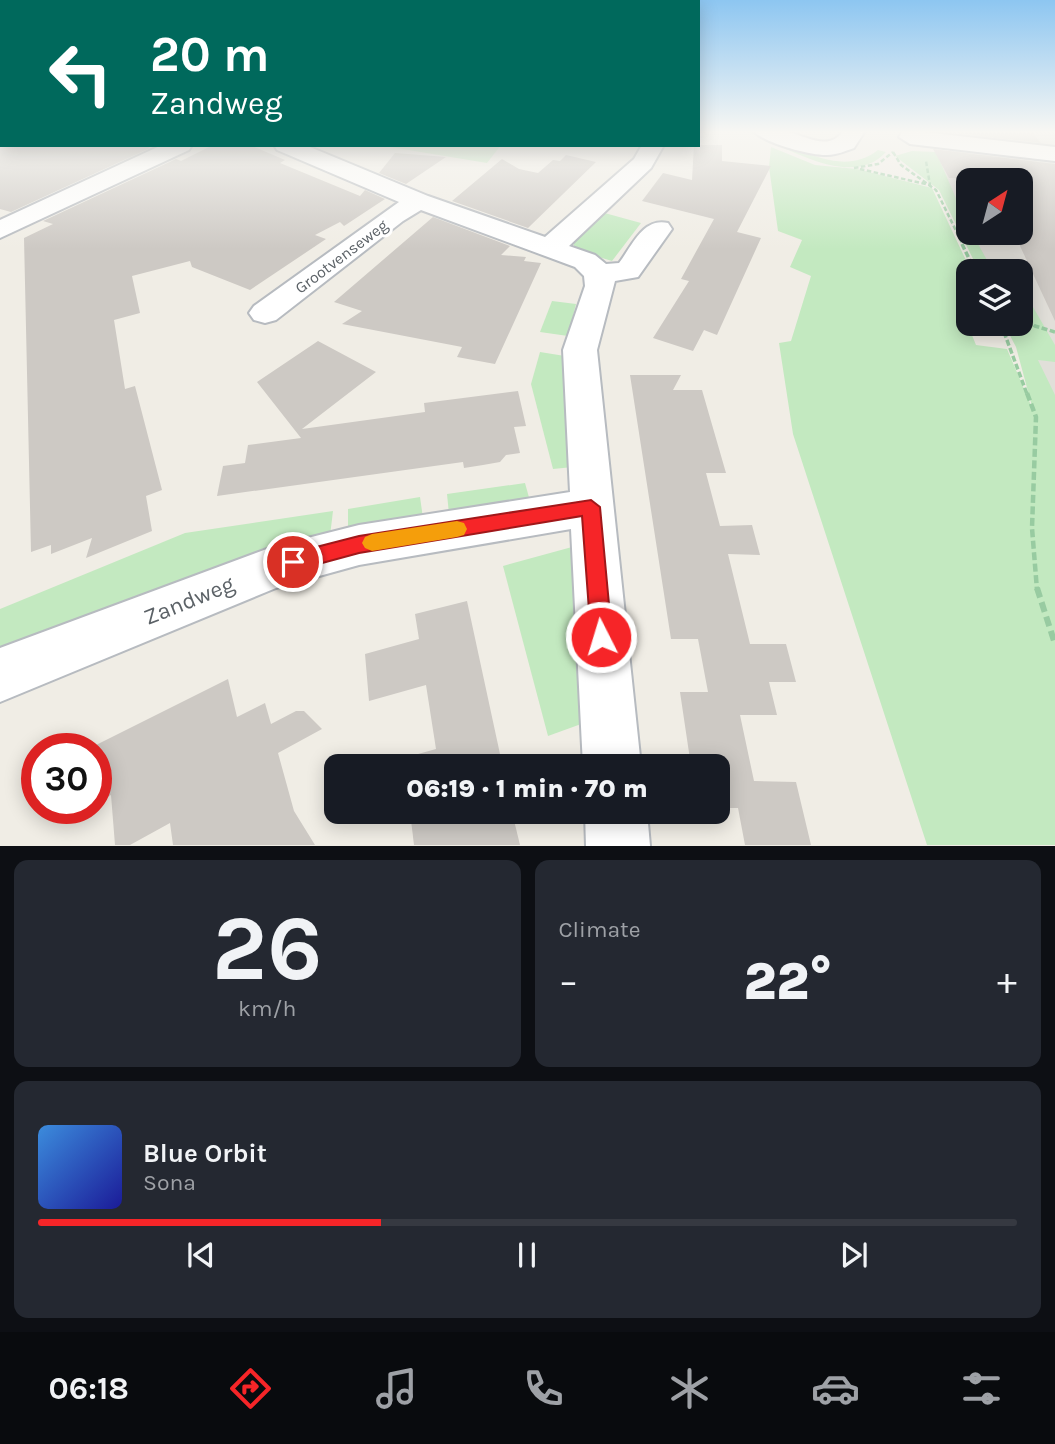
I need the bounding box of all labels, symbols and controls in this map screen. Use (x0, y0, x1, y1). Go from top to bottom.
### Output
text: 20 m (150, 26, 270, 83)
icon: left (35, 28, 126, 119)
text: Zandweg (150, 85, 283, 122)
north arrow (956, 168, 1032, 245)
map controls (956, 168, 1033, 336)
street label: Grootvenseweg (291, 215, 391, 297)
button: layers (956, 259, 1033, 336)
pin (263, 532, 323, 592)
icon: arrive (274, 543, 312, 581)
street label: Zandweg (140, 570, 238, 631)
position arrow (564, 600, 638, 674)
speed limit sign: 30 (21, 733, 112, 824)
text: 06:19 · 1 min · 70 m (406, 773, 648, 804)
text: 26 (212, 896, 322, 1002)
text: Climate (559, 916, 641, 943)
text: 22° (743, 951, 832, 1012)
text: − (559, 959, 578, 1004)
text: + (997, 959, 1017, 1004)
text: km/h (238, 995, 296, 1022)
text: Blue Orbit (143, 1138, 267, 1169)
text: Sona (143, 1169, 196, 1196)
icon: previous (182, 1236, 220, 1274)
icon: pause (508, 1236, 546, 1274)
icon: next (835, 1236, 873, 1274)
icon: directions (226, 1364, 275, 1413)
icon: music (372, 1364, 421, 1413)
icon: phone (519, 1364, 568, 1413)
icon: climate (665, 1364, 714, 1413)
icon: car (811, 1364, 860, 1413)
icon: filters (957, 1364, 1006, 1413)
text: 06:18 (49, 1370, 129, 1407)

